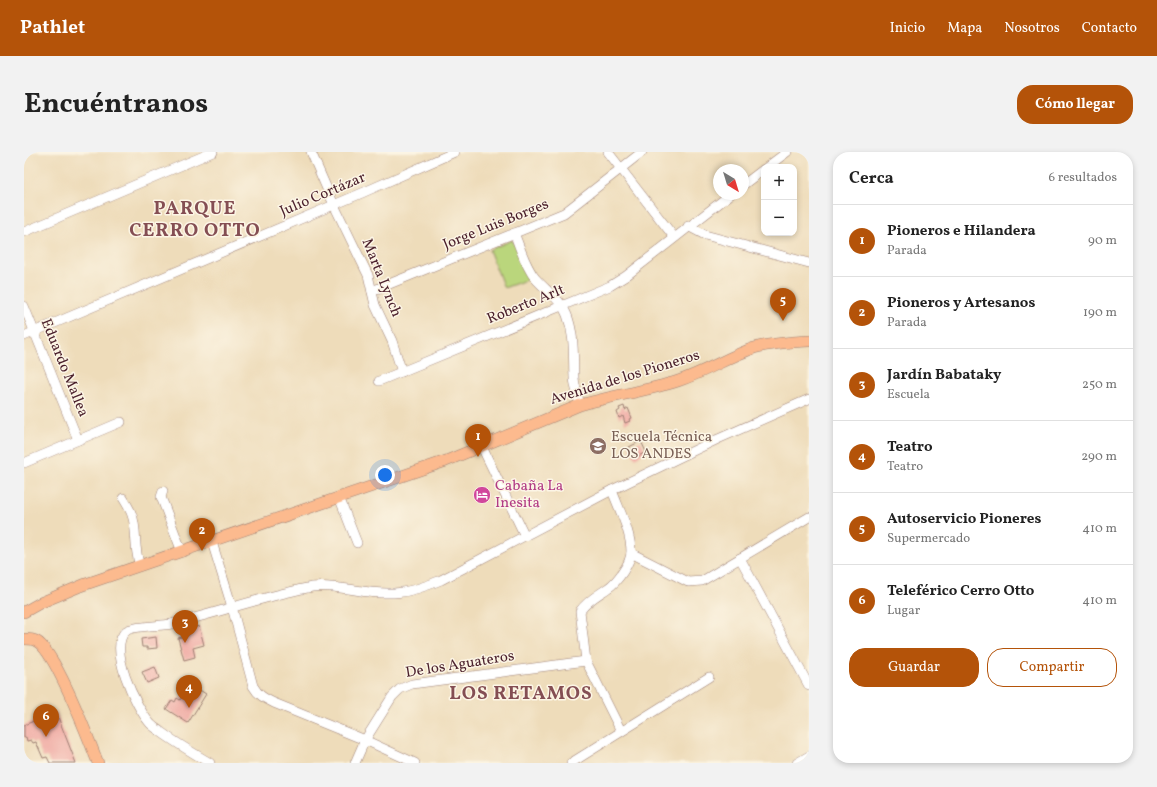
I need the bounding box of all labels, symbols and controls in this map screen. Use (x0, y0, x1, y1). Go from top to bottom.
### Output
text: Pathlet (20, 15, 85, 41)
text: Inicio (890, 19, 925, 38)
text: Mapa (947, 19, 982, 38)
text: Nosotros (1004, 19, 1060, 38)
text: Contacto (1082, 19, 1137, 38)
text: Encuéntranos (24, 85, 208, 124)
button: Cómo llegar (1017, 85, 1133, 124)
north arrow (713, 164, 749, 200)
map controls (761, 164, 797, 236)
button: + (761, 164, 797, 200)
street label: Julio Cortázar (277, 167, 369, 223)
text: Cerca (849, 167, 894, 190)
text: 6 resultados (1049, 169, 1117, 187)
street label: Jorge Luis Borges (440, 194, 552, 256)
district label: PARQUE CERRO OTTO (129, 196, 261, 244)
button: − (761, 200, 797, 236)
text: Pioneros e Hilandera (887, 221, 1036, 242)
text: 1 (859, 232, 865, 250)
text: 90 m (1088, 232, 1117, 250)
street label: Marta Lynch (356, 236, 406, 321)
text: Parada (887, 242, 927, 260)
street label: Roberto Arlt (484, 280, 568, 330)
pin: 5 (770, 288, 796, 321)
text: Pioneros y Artesanos (887, 293, 1035, 314)
text: 2 (859, 304, 865, 322)
text: 190 m (1083, 304, 1117, 322)
text: Parada (887, 314, 927, 332)
street label: Eduardo Mallea (35, 316, 93, 420)
street label: Avenida de los Pioneros (548, 345, 702, 411)
text: Jardín Babataky (887, 365, 1001, 386)
text: 3 (859, 376, 865, 394)
text: 250 m (1082, 376, 1117, 394)
text: Escuela (887, 386, 930, 404)
pin: 1 (465, 424, 491, 457)
place label: Escuela Técnica LOS ANDES (611, 427, 712, 465)
school or university icon: Escuela Técnica LOS ANDES (588, 436, 608, 456)
text: Teatro (887, 437, 933, 458)
text: 4 (858, 448, 866, 466)
text: 290 m (1081, 448, 1117, 466)
text: Teatro (887, 458, 923, 476)
your location (375, 465, 395, 485)
place label: Cabaña La Inesita (495, 476, 563, 514)
hotel icon: Cabaña La Inesita (472, 485, 492, 505)
text: Autoservicio Pioneres (887, 509, 1041, 530)
pin: 2 (189, 518, 215, 551)
text: 5 (859, 520, 865, 538)
text: 410 m (1082, 520, 1117, 538)
text: Supermercado (887, 530, 970, 548)
text: Teleférico Cerro Otto (887, 581, 1034, 602)
text: 6 (858, 592, 866, 610)
text: 410 m (1082, 592, 1117, 610)
text: Lugar (887, 602, 920, 620)
pin: 3 (172, 610, 198, 643)
street label: De los Aguateros (404, 646, 516, 684)
button: Guardar (849, 648, 979, 687)
button: Compartir (987, 648, 1117, 687)
pin: 4 (176, 675, 202, 708)
district label: LOS RETAMOS (449, 681, 593, 707)
pin: 6 (33, 704, 59, 737)

